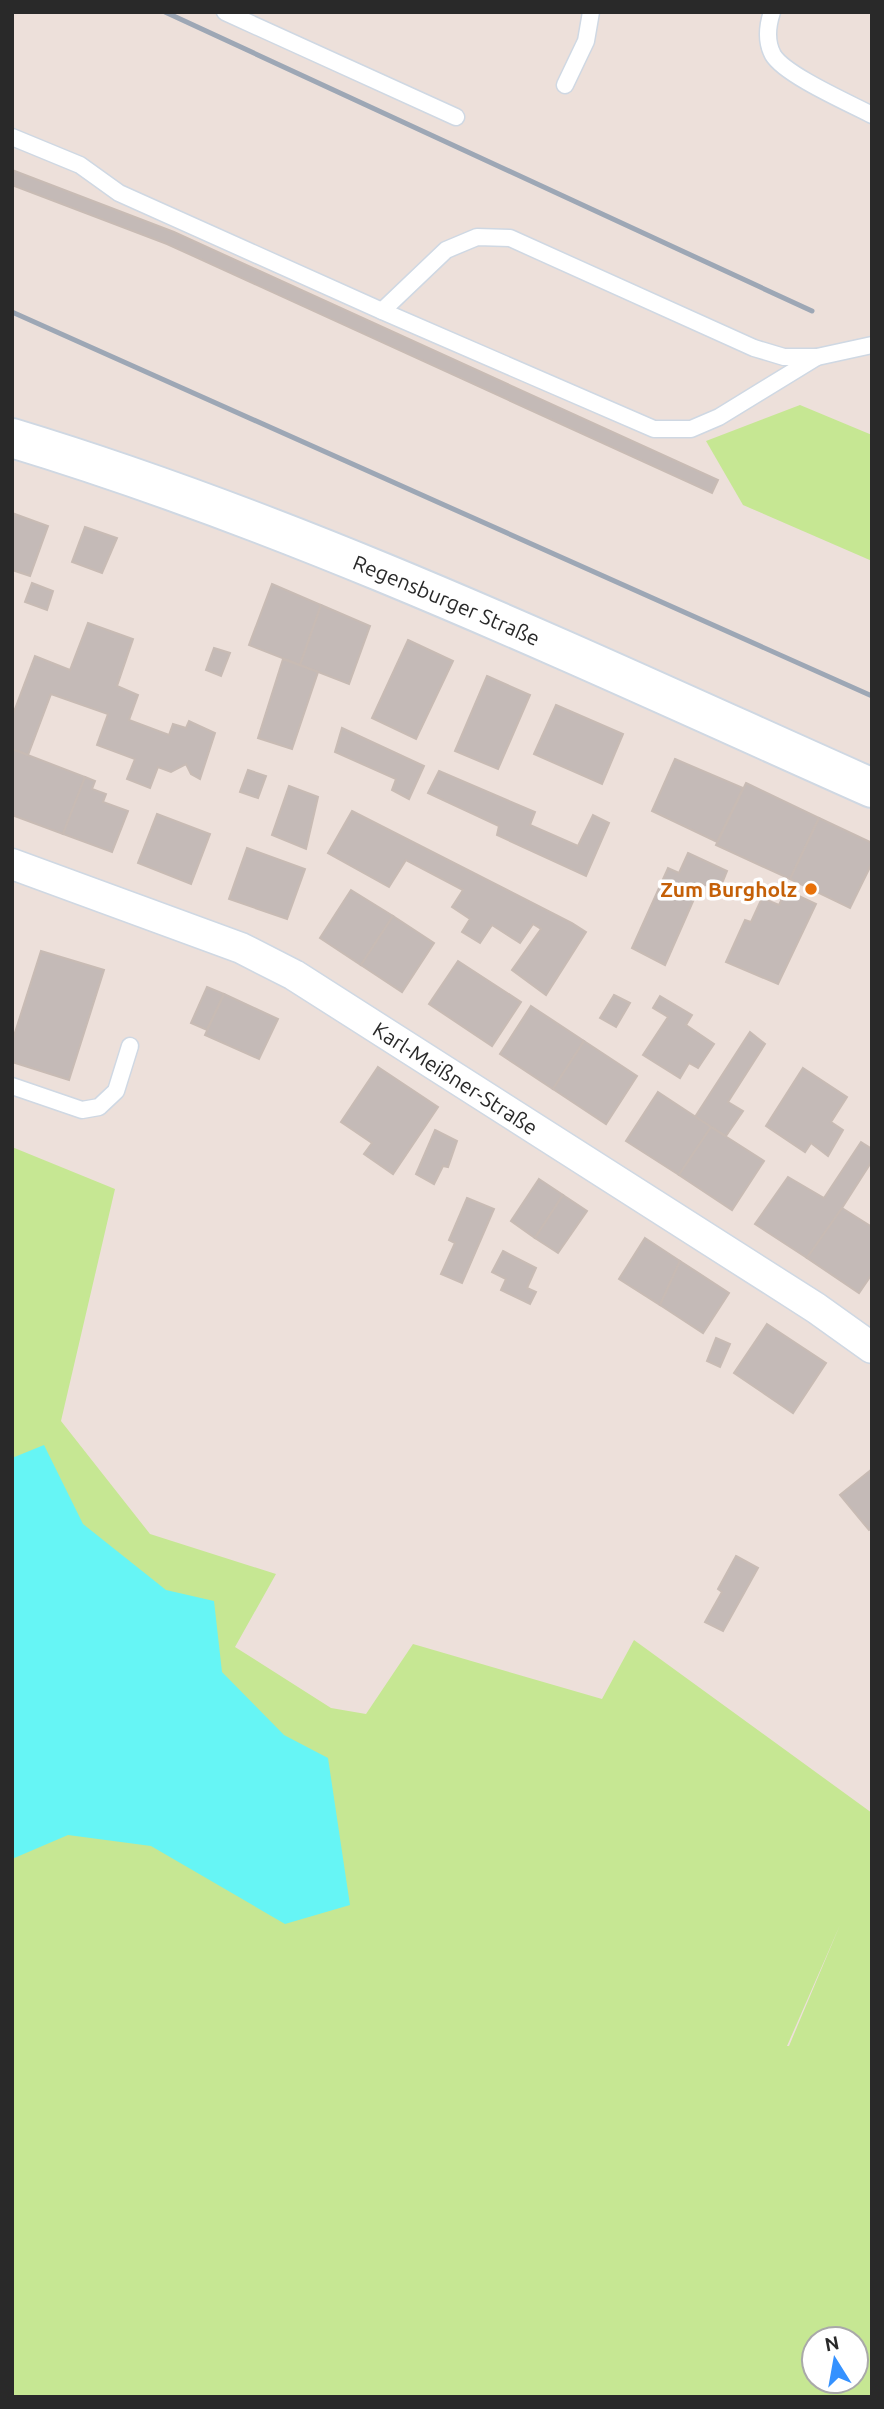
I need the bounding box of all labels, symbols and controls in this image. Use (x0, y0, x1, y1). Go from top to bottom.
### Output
street label: Regensburger Straße (350, 550, 544, 650)
place label: Zum Burgholz (660, 877, 797, 901)
marker: Zum Burgholz (803, 881, 819, 897)
street label: Karl-Meißner-Straße (369, 1017, 542, 1139)
north arrow (800, 2325, 870, 2395)
text: N (823, 2331, 841, 2355)

